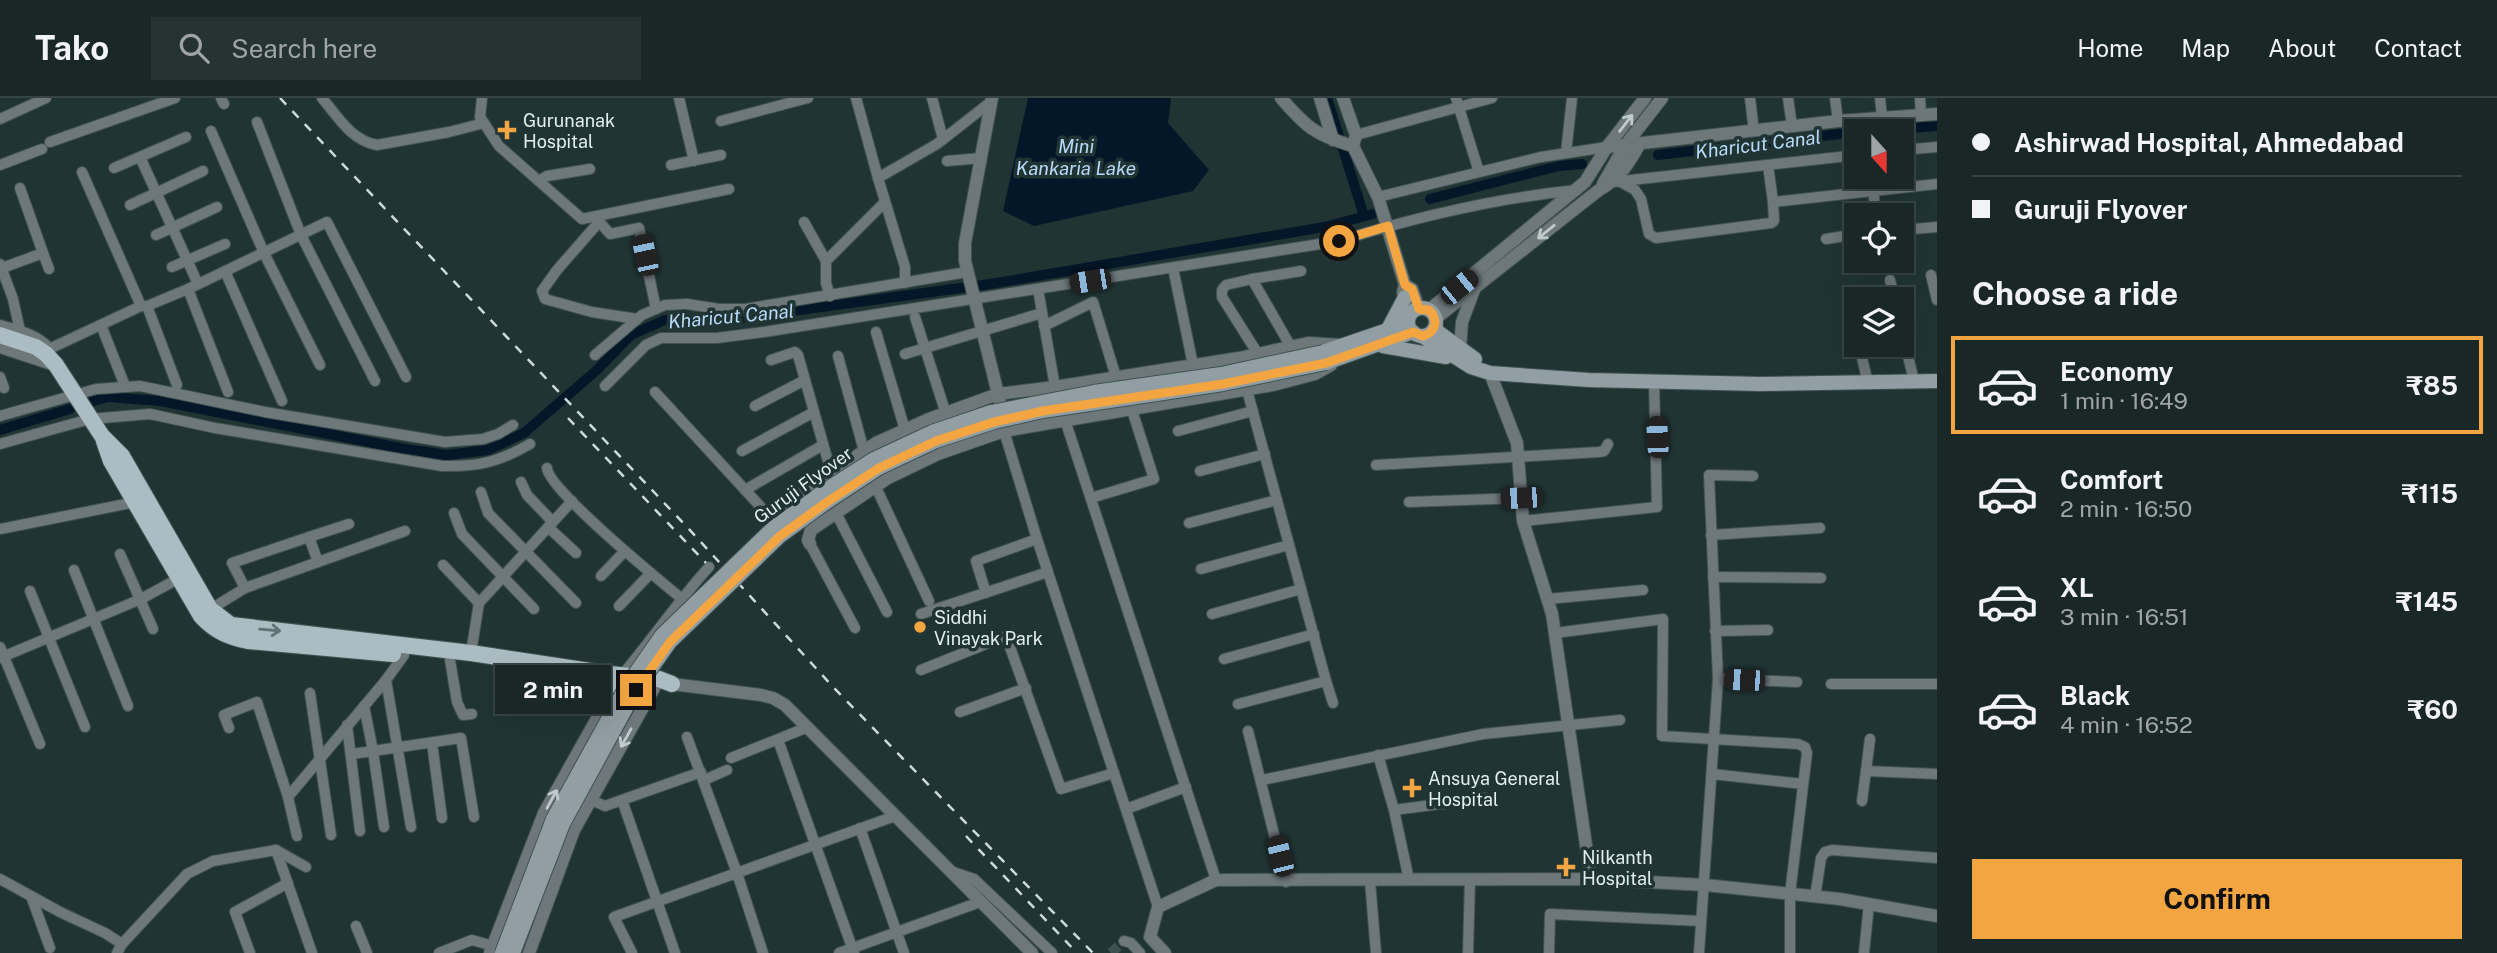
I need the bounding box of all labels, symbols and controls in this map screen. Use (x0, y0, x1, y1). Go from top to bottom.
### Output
search box (151, 17, 641, 80)
text: Tako (35, 29, 109, 67)
icon: search (175, 29, 213, 67)
text: Search here (231, 33, 377, 64)
text: Home (2077, 34, 2143, 62)
text: Map (2181, 34, 2230, 62)
text: About (2268, 34, 2336, 62)
text: Contact (2374, 34, 2462, 62)
place label: Gurunanak Hospital (523, 110, 615, 152)
one-way arrow (1619, 114, 1634, 133)
north arrow (1844, 119, 1914, 189)
map controls (1844, 119, 1914, 357)
marker: Gurunanak Hospital (497, 120, 517, 140)
water label: Kharicut Canal (1694, 125, 1822, 163)
text: Ashirwad Hospital, Ahmedabad (2014, 127, 2404, 158)
water label: Mini Kankaria Lake (1016, 135, 1136, 179)
text: Guruji Flyover (2014, 194, 2187, 225)
button: locate (1844, 203, 1914, 273)
route start (1323, 225, 1355, 257)
one-way arrow (1537, 225, 1555, 240)
car (631, 232, 660, 278)
car (1437, 266, 1482, 308)
car (1068, 267, 1113, 295)
text: Choose a ride (1972, 275, 2178, 312)
button: layers (1844, 287, 1914, 357)
water label: Kharicut Canal (667, 300, 795, 332)
icon: car (1976, 354, 2039, 417)
text: Economy (2060, 356, 2173, 387)
text: ₹85 (2406, 370, 2458, 401)
text: 1 min · 16:49 (2060, 387, 2188, 414)
car (1646, 415, 1669, 459)
street label: Guruji Flyover (750, 442, 856, 528)
icon: car (1976, 462, 2039, 525)
text: Comfort (2060, 464, 2163, 495)
text: ₹115 (2401, 478, 2458, 509)
car (1500, 487, 1543, 509)
text: 2 min · 16:50 (2060, 495, 2192, 522)
icon: car (1976, 570, 2039, 633)
text: XL (2060, 572, 2094, 603)
text: ₹145 (2396, 586, 2458, 617)
text: 3 min · 16:51 (2060, 603, 2188, 630)
place label: Siddhi Vinayak Park (934, 607, 1043, 649)
marker: Siddhi Vinayak Park (912, 619, 928, 635)
one-way arrow (258, 624, 281, 637)
callout: 2 min (496, 666, 612, 714)
car (1723, 669, 1766, 691)
route end (620, 674, 652, 706)
text: 2 min (523, 676, 583, 703)
icon: car (1976, 678, 2039, 741)
text: Black (2060, 680, 2130, 711)
text: ₹60 (2407, 694, 2458, 725)
text: 4 min · 16:52 (2060, 711, 2193, 738)
one-way arrow (619, 728, 633, 748)
place label: Ansuya General Hospital (1428, 768, 1560, 810)
marker: Ansuya General Hospital (1402, 778, 1422, 798)
one-way arrow (545, 789, 559, 809)
car (1265, 833, 1296, 879)
place label: Nilkanth Hospital (1582, 847, 1653, 889)
marker: Nilkanth Hospital (1556, 857, 1576, 877)
button: Confirm (1972, 859, 2462, 939)

